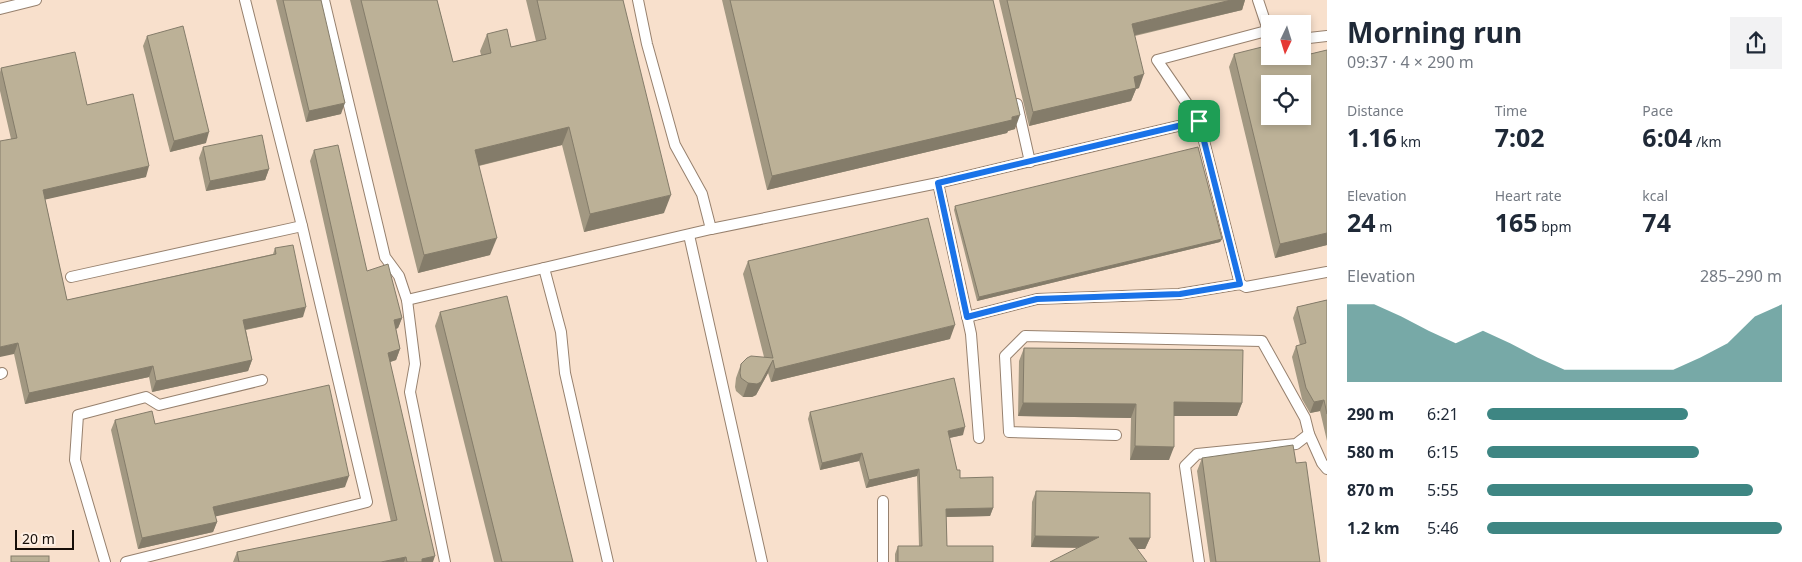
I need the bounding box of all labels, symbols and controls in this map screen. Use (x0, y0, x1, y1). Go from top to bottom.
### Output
text: Morning run (1347, 13, 1522, 51)
north arrow (1261, 15, 1311, 65)
map controls (1261, 15, 1311, 125)
button: share (1730, 17, 1782, 69)
text: 09:37 · 4 × 290 m (1347, 51, 1474, 73)
button: locate (1261, 75, 1311, 125)
pin (1178, 100, 1220, 142)
text: Distance (1347, 101, 1404, 120)
text: Time (1495, 101, 1527, 120)
text: Pace (1642, 101, 1673, 120)
icon: arrive (1185, 107, 1213, 135)
text: 1.16 (1347, 120, 1397, 154)
text: 7:02 (1495, 120, 1545, 154)
text: 6:04 (1642, 120, 1692, 154)
text: km (1397, 132, 1421, 151)
text: /km (1692, 132, 1722, 151)
text: Elevation (1347, 186, 1407, 205)
text: Heart rate (1495, 186, 1562, 205)
text: kcal (1642, 186, 1668, 205)
text: 24 (1347, 205, 1376, 239)
text: 165 (1495, 205, 1538, 239)
text: 74 (1642, 205, 1671, 239)
text: m (1376, 217, 1392, 236)
text: bpm (1538, 217, 1572, 236)
text: Elevation (1347, 265, 1415, 287)
text: 285–290 m (1700, 265, 1782, 287)
text: 290 m (1347, 403, 1394, 425)
text: 6:21 (1427, 403, 1459, 425)
text: 580 m (1347, 441, 1394, 463)
text: 6:15 (1427, 441, 1459, 463)
text: 870 m (1347, 479, 1394, 501)
text: 5:55 (1427, 479, 1459, 501)
text: 1.2 km (1347, 517, 1399, 539)
text: 5:46 (1427, 517, 1459, 539)
scale bar (15, 527, 74, 550)
text: 20 m (22, 529, 55, 548)

